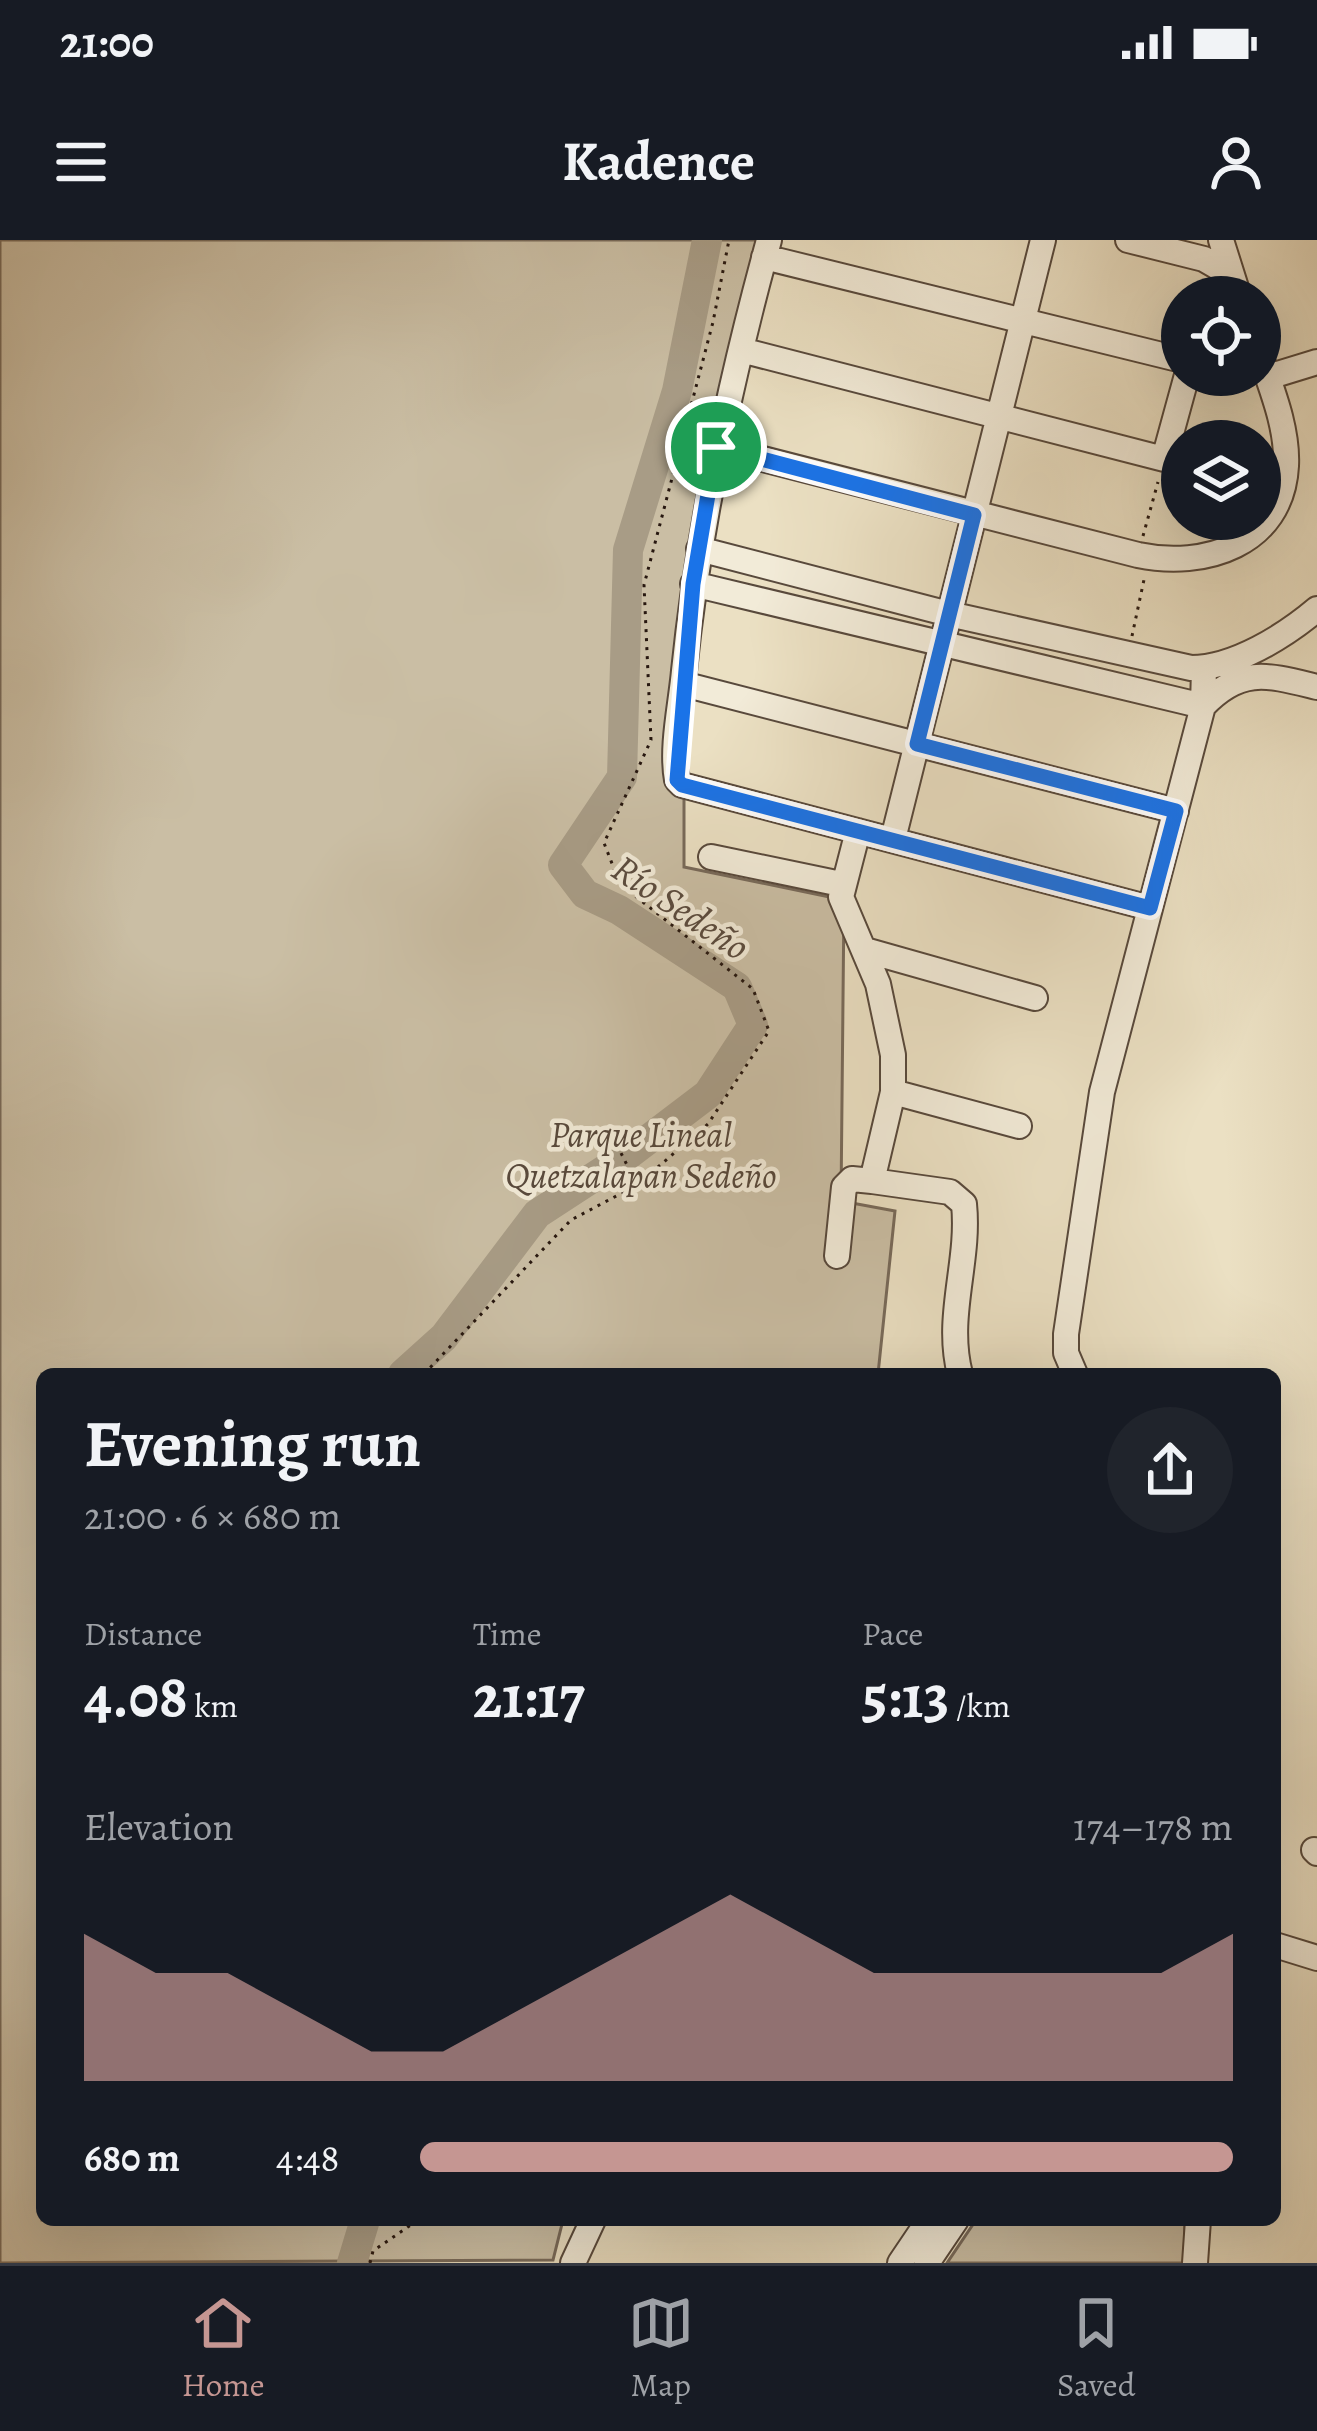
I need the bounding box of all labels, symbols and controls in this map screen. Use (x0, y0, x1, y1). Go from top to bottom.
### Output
text: 21:00 (60, 11, 154, 73)
text: Kadence (562, 125, 755, 199)
icon: menu (48, 129, 114, 195)
icon: person (1203, 129, 1269, 195)
map controls (1161, 276, 1281, 540)
button: locate (1161, 276, 1281, 396)
pin (665, 396, 767, 498)
icon: arrive (683, 414, 749, 480)
button: layers (1161, 420, 1281, 540)
water label: Río Sedeño (602, 842, 760, 972)
park label: Parque Lineal Quetzalapan Sedeño (505, 1110, 777, 1200)
text: Evening run (84, 1399, 421, 1489)
button: share (1107, 1407, 1233, 1533)
text: 21:00 · 6 × 680 m (84, 1489, 341, 1542)
text: Distance (84, 1611, 202, 1656)
text: Time (473, 1611, 542, 1656)
text: Pace (862, 1611, 923, 1656)
text: 4.08 (84, 1656, 188, 1738)
text: 21:17 (473, 1656, 585, 1738)
text: 5:13 (862, 1656, 949, 1738)
text: km (188, 1683, 238, 1728)
text: /km (949, 1683, 1010, 1728)
text: Elevation (84, 1800, 234, 1853)
text: 174–178 m (1073, 1800, 1233, 1853)
text: 680 m (84, 2131, 180, 2184)
text: 4:48 (276, 2131, 340, 2184)
tab: Home (182, 2290, 265, 2407)
tab: Map (628, 2290, 694, 2407)
tab: Saved (1057, 2290, 1135, 2407)

